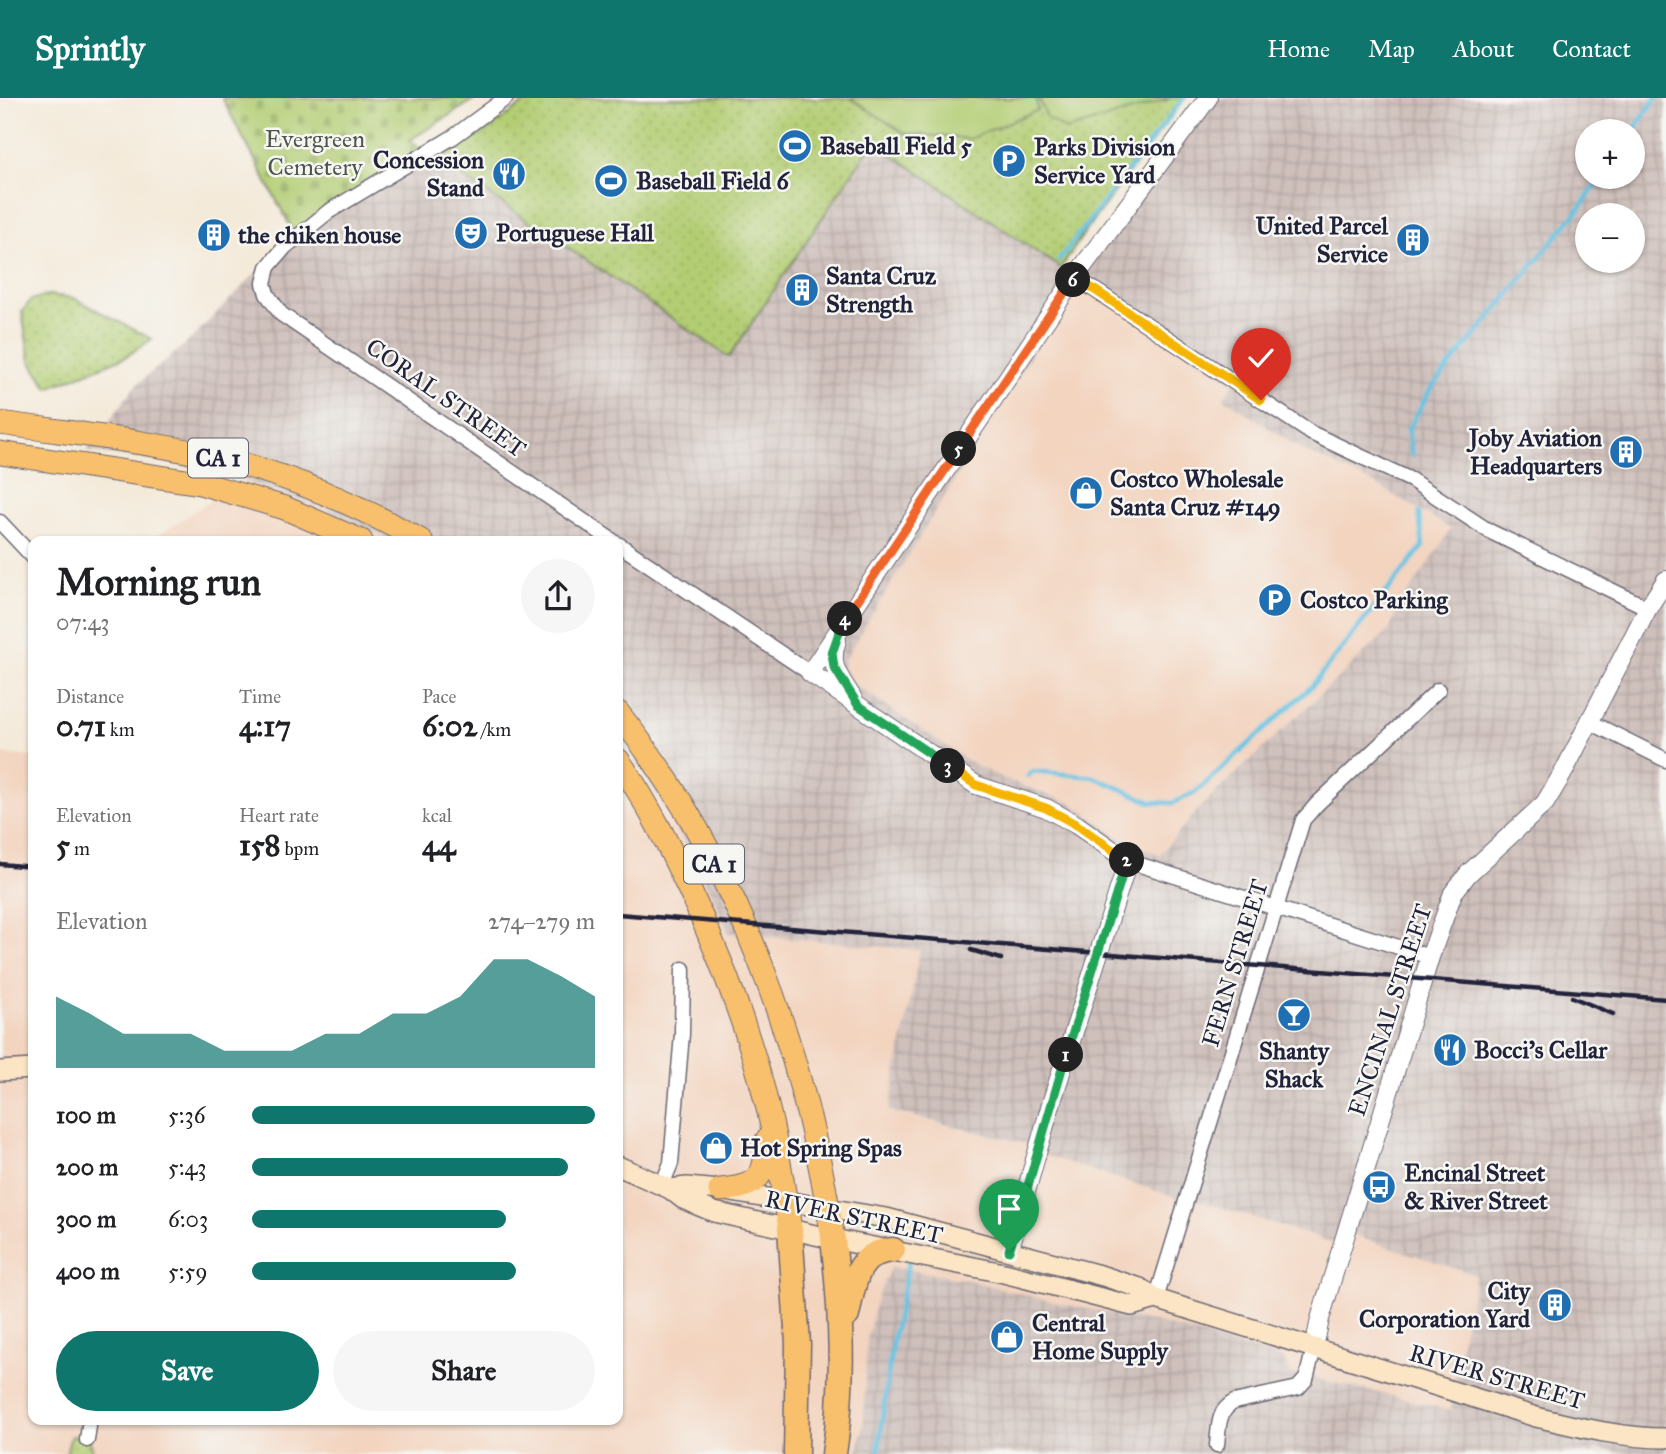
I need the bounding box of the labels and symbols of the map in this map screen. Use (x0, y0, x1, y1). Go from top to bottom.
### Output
park label: Evergreen Cemetery (265, 124, 365, 182)
sports icon: Baseball Field 5 (776, 127, 814, 165)
place label: Baseball Field 5 (820, 131, 973, 161)
place label: Parks Division Service Yard (1034, 132, 1175, 190)
parking icon: Parks Division Service Yard (990, 142, 1028, 180)
place label: Concession Stand (373, 145, 485, 203)
restaurant icon: Concession Stand (490, 155, 528, 193)
sports icon: Baseball Field 6 (592, 162, 630, 200)
place label: Baseball Field 6 (636, 166, 791, 196)
place label: United Parcel Service (1255, 211, 1388, 269)
theatre icon: Portuguese Hall (452, 214, 490, 252)
building icon: the chiken house (195, 216, 233, 254)
place label: Portuguese Hall (496, 218, 654, 248)
place label: the chiken house (237, 220, 401, 250)
building icon: United Parcel Service (1394, 221, 1432, 259)
place label: Santa Cruz Strength (826, 261, 937, 319)
pin: 6 (1056, 262, 1090, 298)
building icon: Santa Cruz Strength (783, 271, 821, 309)
pin (1231, 328, 1291, 400)
street label: CORAL STREET (360, 332, 532, 464)
place label: Joby Aviation Headquarters (1466, 423, 1602, 481)
pin: 5 (942, 432, 976, 466)
building icon: Joby Aviation Headquarters (1607, 433, 1645, 471)
road number: CA 1 (188, 438, 248, 478)
place label: Costco Wholesale Santa Cruz #149 (1110, 464, 1284, 522)
shop icon: Costco Wholesale Santa Cruz #149 (1067, 474, 1105, 512)
parking icon: Costco Parking (1256, 581, 1294, 619)
place label: Costco Parking (1300, 585, 1448, 615)
pin: 4 (828, 602, 862, 636)
pin: 3 (930, 748, 965, 784)
pin: 2 (1110, 842, 1144, 878)
road number: CA 1 (684, 844, 744, 884)
street label: FERN STREET (1195, 876, 1275, 1050)
street label: ENCINAL STREET (1342, 900, 1438, 1120)
bar icon: Shanty Shack (1275, 996, 1313, 1034)
restaurant icon: Bocci's Cellar (1431, 1031, 1469, 1069)
place label: Bocci's Cellar (1474, 1035, 1608, 1065)
place label: Shanty Shack (1259, 1036, 1331, 1094)
pin: 1 (1048, 1038, 1084, 1072)
shop icon: Hot Spring Spas (697, 1129, 735, 1167)
place label: Hot Spring Spas (740, 1133, 902, 1163)
place label: Encinal Street & River Street (1404, 1158, 1548, 1216)
bus stop icon: Encinal Street & River Street (1360, 1168, 1398, 1206)
pin (979, 1179, 1039, 1251)
street label: RIVER STREET (762, 1184, 946, 1250)
place label: City Corporation Yard (1359, 1276, 1532, 1334)
building icon: City Corporation Yard (1536, 1286, 1574, 1324)
place label: Central Home Supply (1032, 1308, 1169, 1366)
shop icon: Central Home Supply (988, 1318, 1026, 1356)
street label: RIVER STREET (1406, 1338, 1588, 1416)

